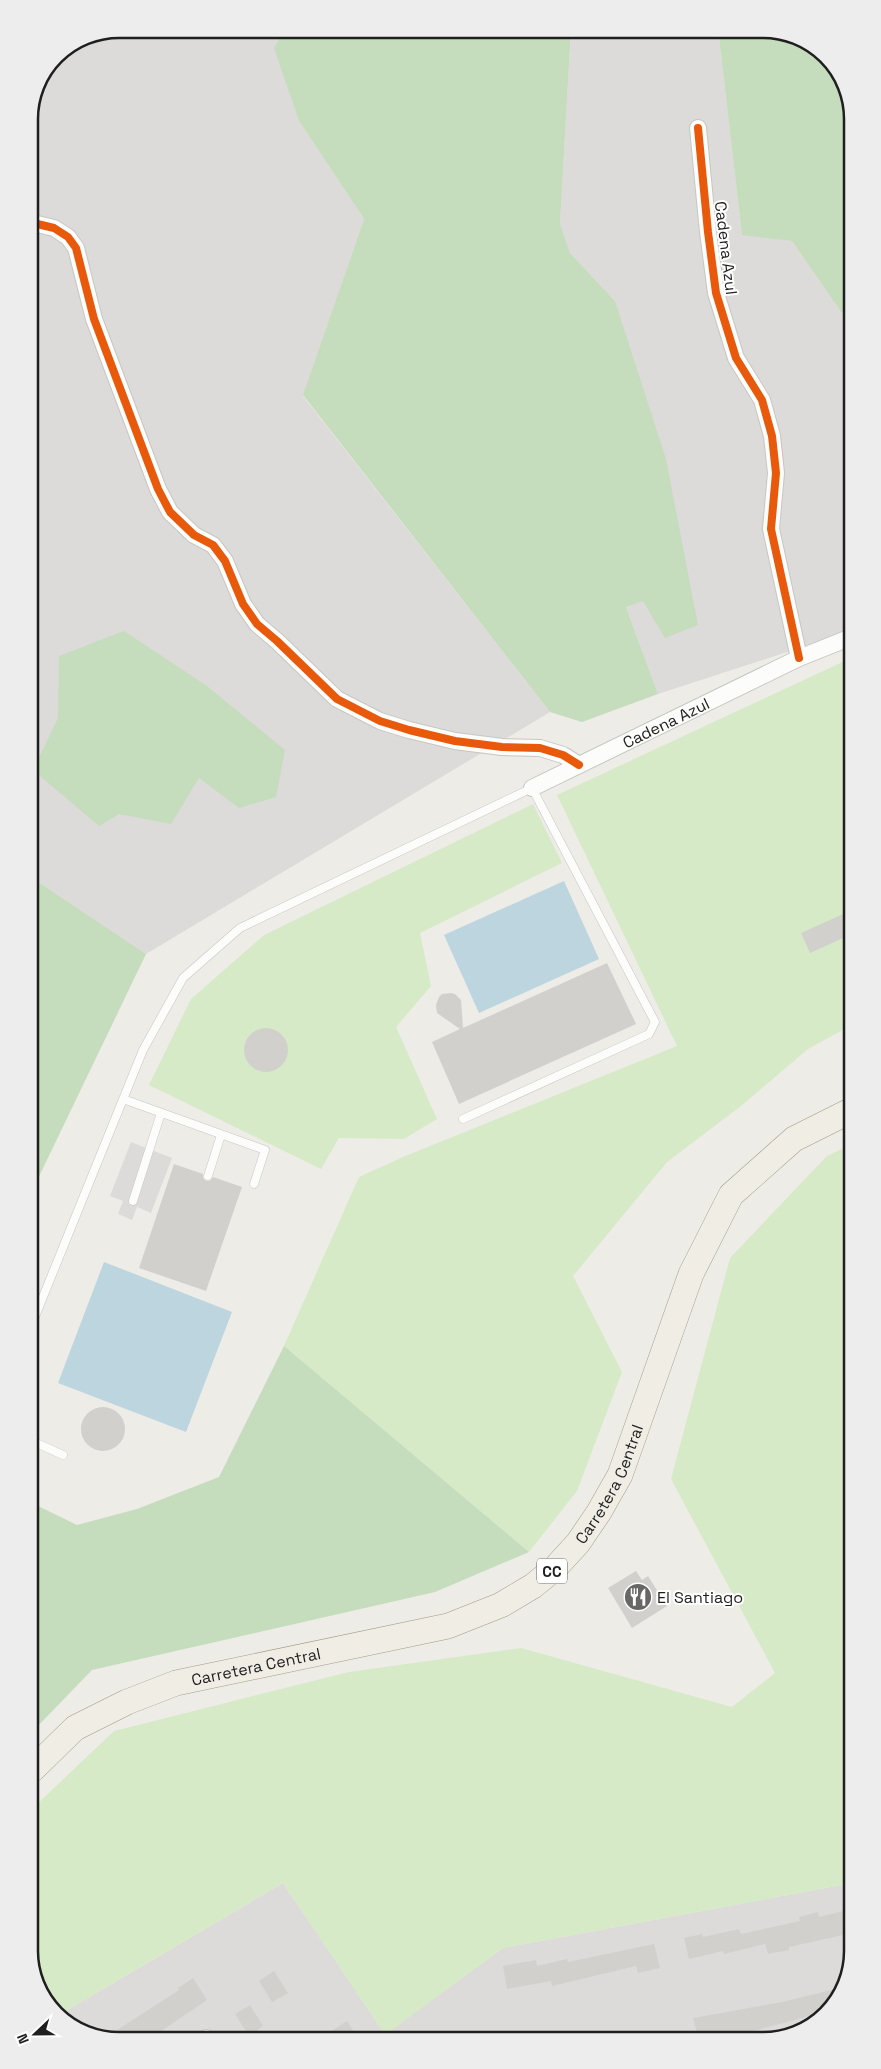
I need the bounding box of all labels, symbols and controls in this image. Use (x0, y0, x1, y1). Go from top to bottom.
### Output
street label: Cadena Azul (710, 200, 742, 296)
street label: Cadena Azul (619, 693, 713, 753)
street label: Carretera Central (570, 1422, 648, 1548)
road number: CC (537, 1558, 567, 1584)
restaurant icon: El Santiago (623, 1582, 653, 1612)
place label: El Santiago (657, 1587, 743, 1608)
street label: Carretera Central (189, 1642, 322, 1690)
north arrow (10, 2009, 60, 2059)
text: N (13, 2031, 33, 2047)

